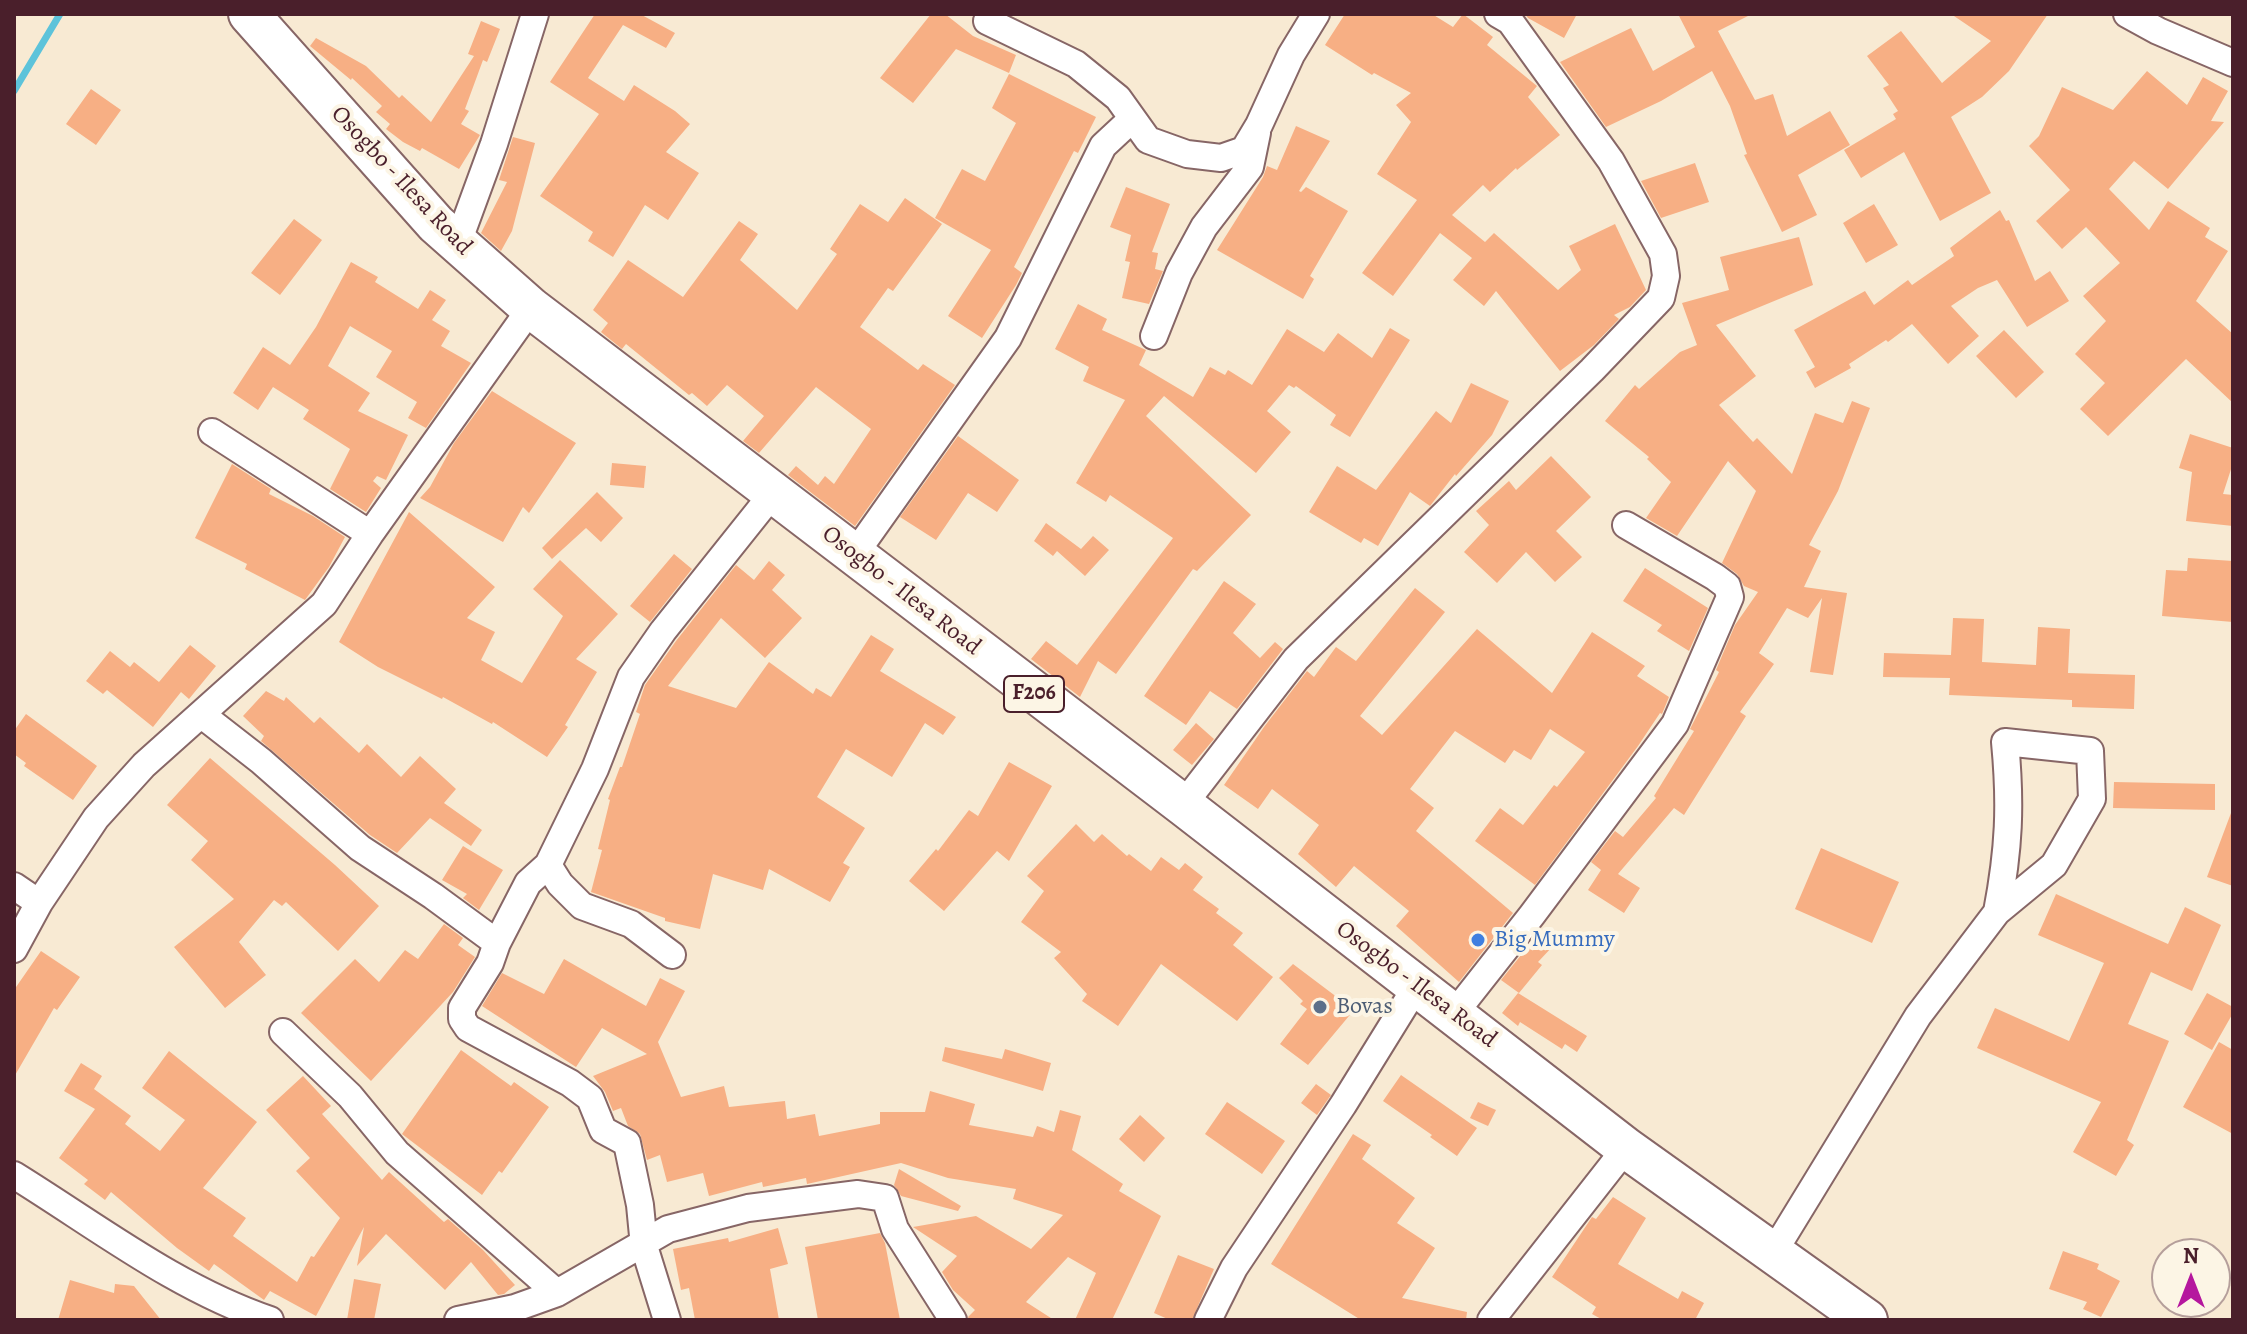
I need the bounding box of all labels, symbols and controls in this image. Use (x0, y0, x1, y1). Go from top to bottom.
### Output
street label: Osogbo - Ilesa Road (324, 100, 478, 262)
street label: Osogbo - Ilesa Road (816, 520, 986, 662)
road number: F206 (1004, 676, 1064, 712)
street label: Osogbo - Ilesa Road (1330, 915, 1502, 1055)
place label: Big Mummy (1494, 926, 1615, 954)
marker: Big Mummy (1469, 931, 1487, 949)
place label: Bovas (1336, 993, 1393, 1021)
marker: Bovas (1311, 998, 1329, 1016)
north arrow (2151, 1238, 2231, 1318)
text: N (2183, 1241, 2199, 1271)

